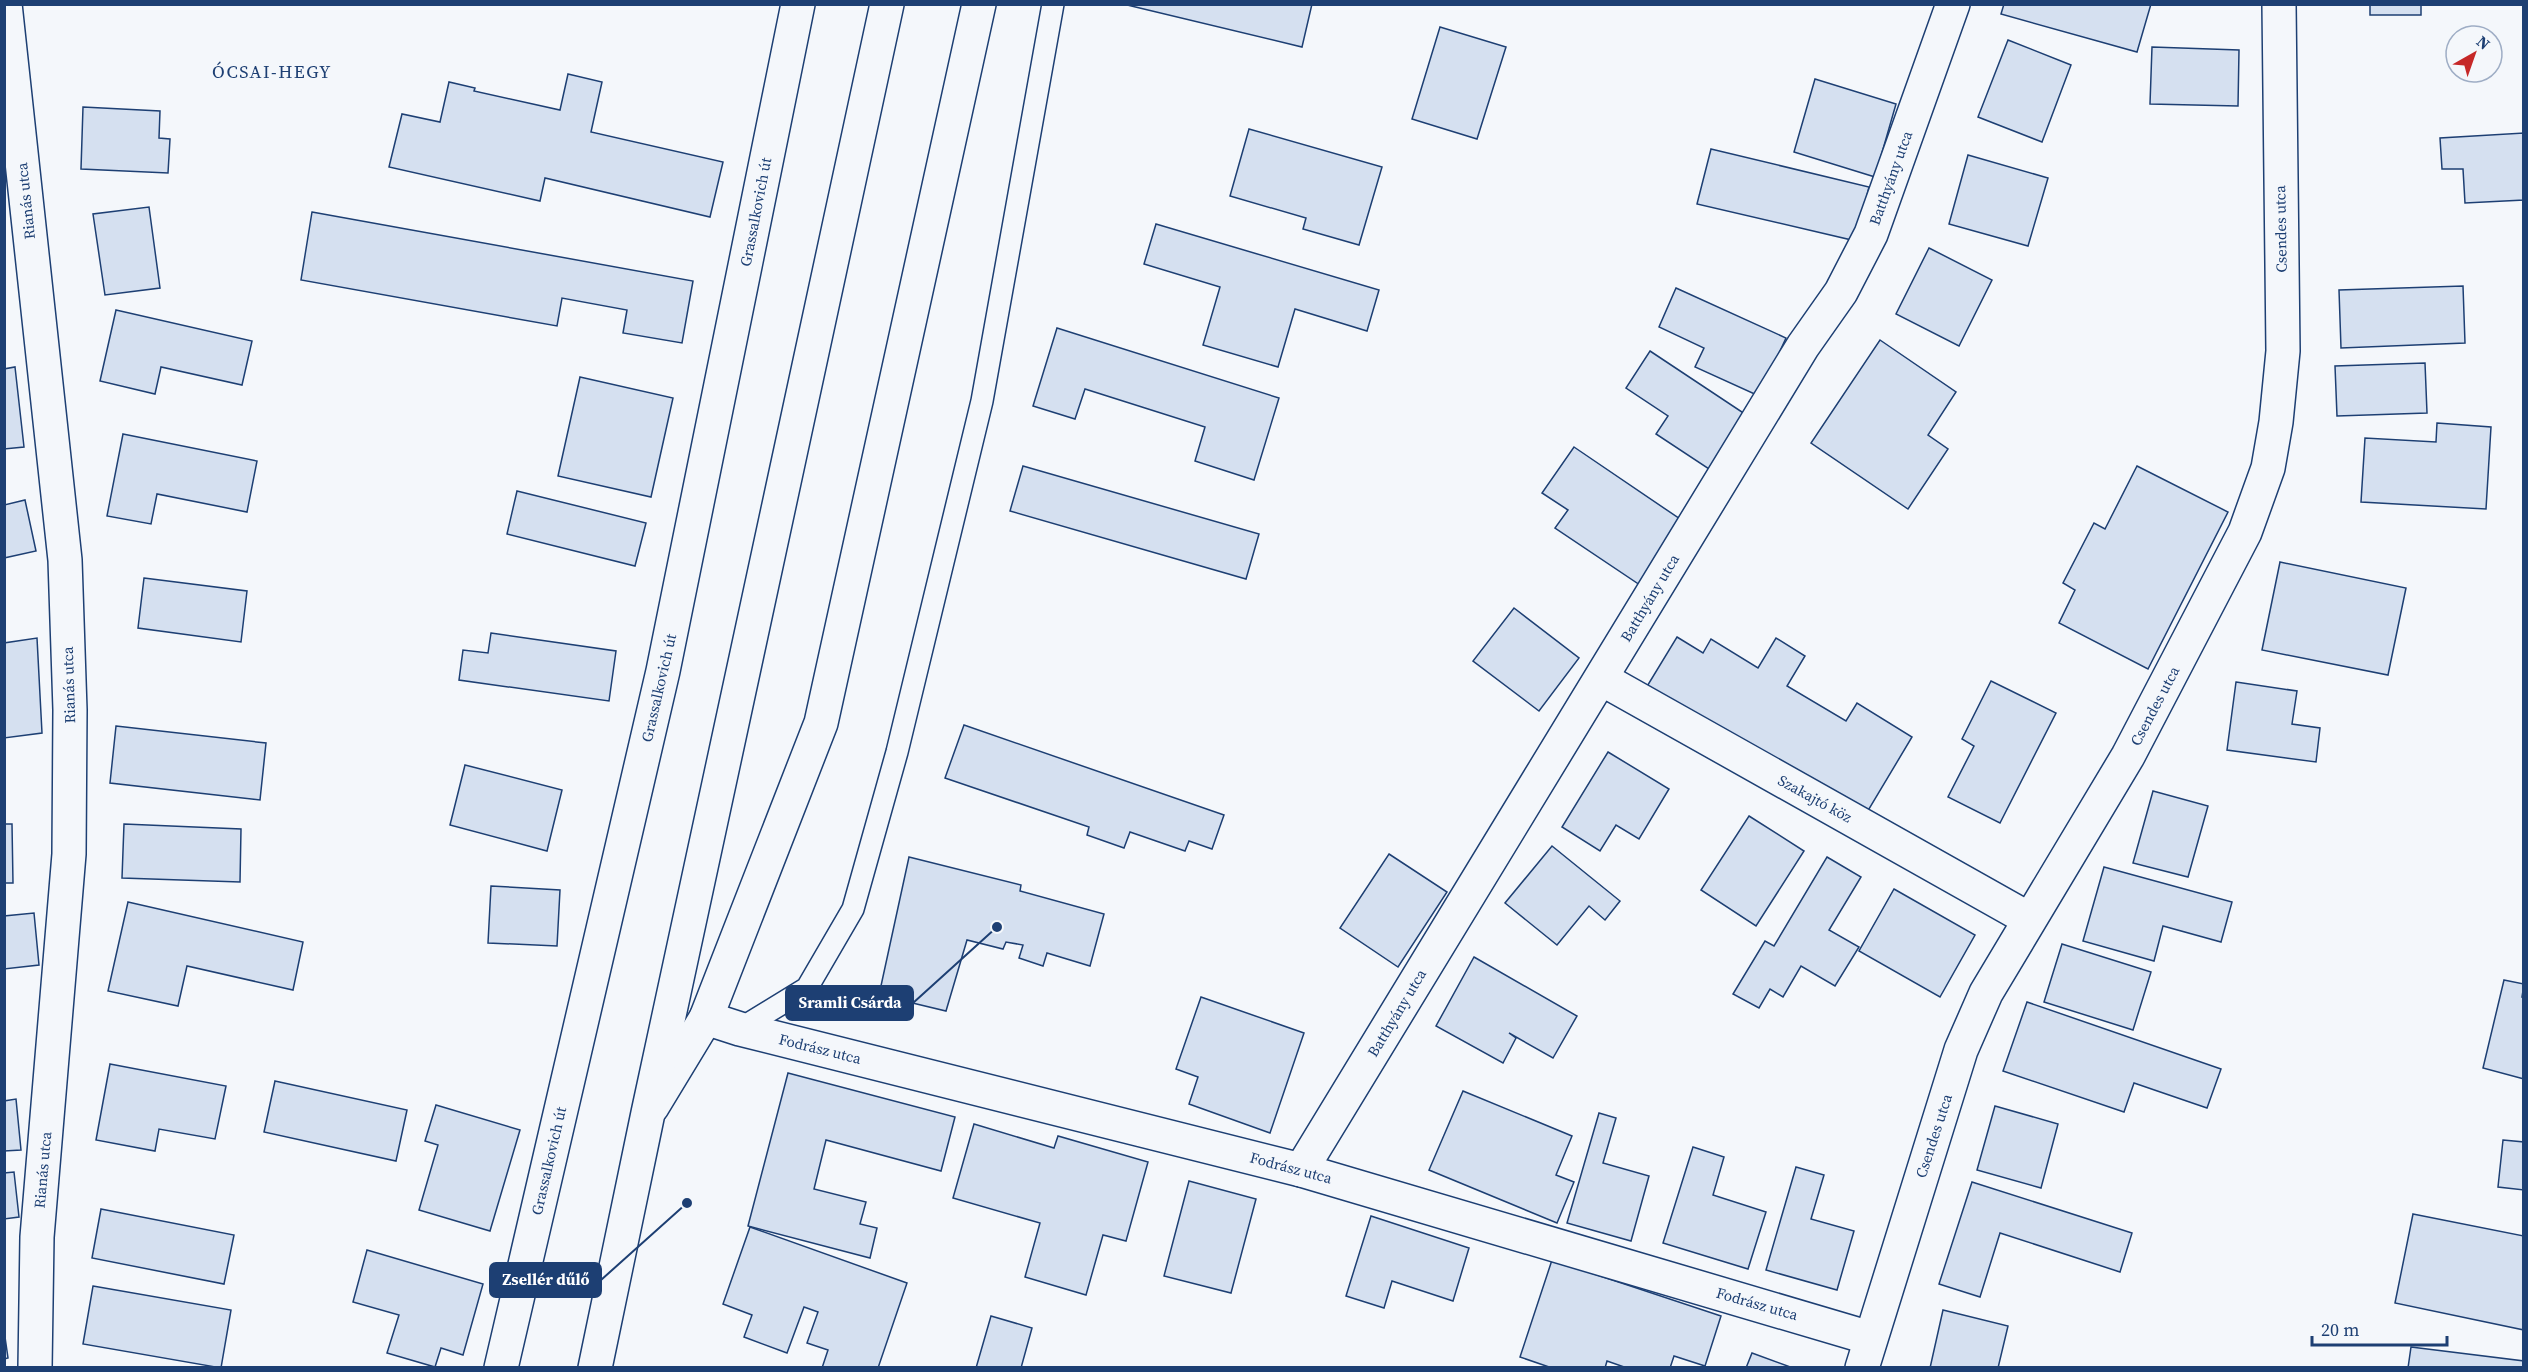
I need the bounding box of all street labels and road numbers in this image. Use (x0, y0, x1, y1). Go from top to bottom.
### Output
street label: Batthyány utca (1864, 127, 1917, 228)
street label: Grassalkovich út (735, 155, 776, 268)
street label: Rianás utca (11, 161, 40, 240)
street label: Csendes utca (2269, 185, 2292, 273)
street label: Batthyány utca (1615, 550, 1684, 646)
street label: Grassalkovich út (636, 632, 681, 744)
street label: Rianás utca (57, 646, 80, 724)
street label: Csendes utca (2125, 662, 2185, 749)
street label: Szakajtó köz (1774, 770, 1856, 828)
street label: Batthyány utca (1362, 965, 1431, 1061)
street label: Fodrász utca (777, 1028, 864, 1069)
street label: Csendes utca (1910, 1091, 1957, 1181)
street label: Grassalkovich út (526, 1105, 571, 1217)
street label: Rianás utca (29, 1130, 56, 1209)
street label: Fodrász utca (1248, 1146, 1335, 1189)
street label: Fodrász utca (1714, 1282, 1801, 1325)

